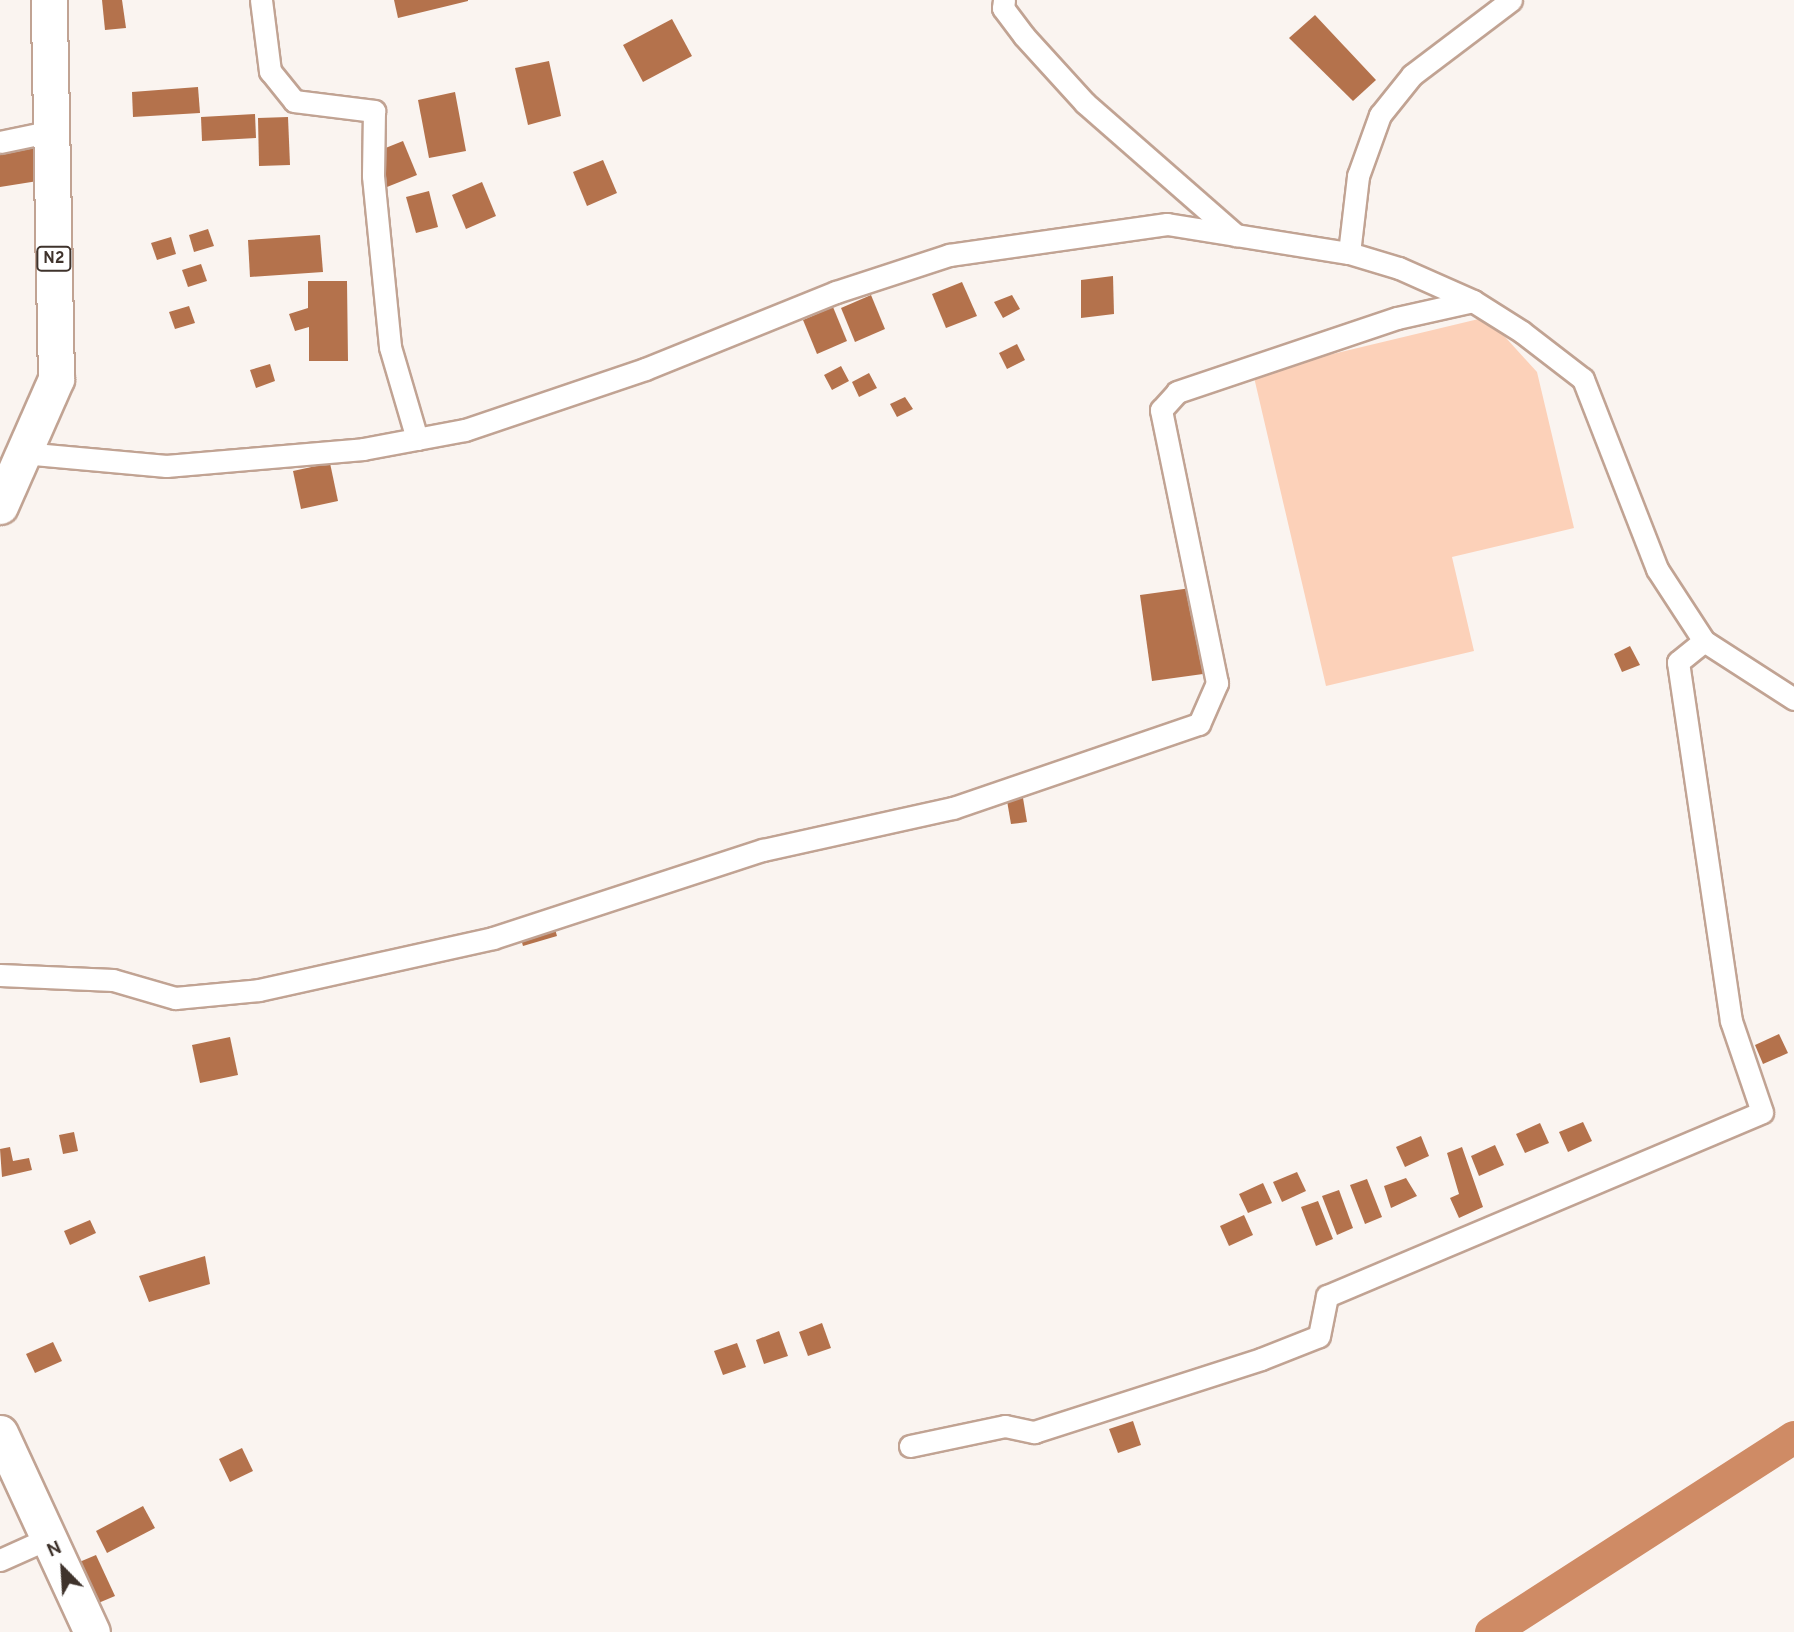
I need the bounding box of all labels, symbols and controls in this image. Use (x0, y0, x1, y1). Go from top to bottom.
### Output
road number: N2 (35, 246, 73, 272)
north arrow (28, 1534, 98, 1604)
text: N (43, 1536, 66, 1564)

